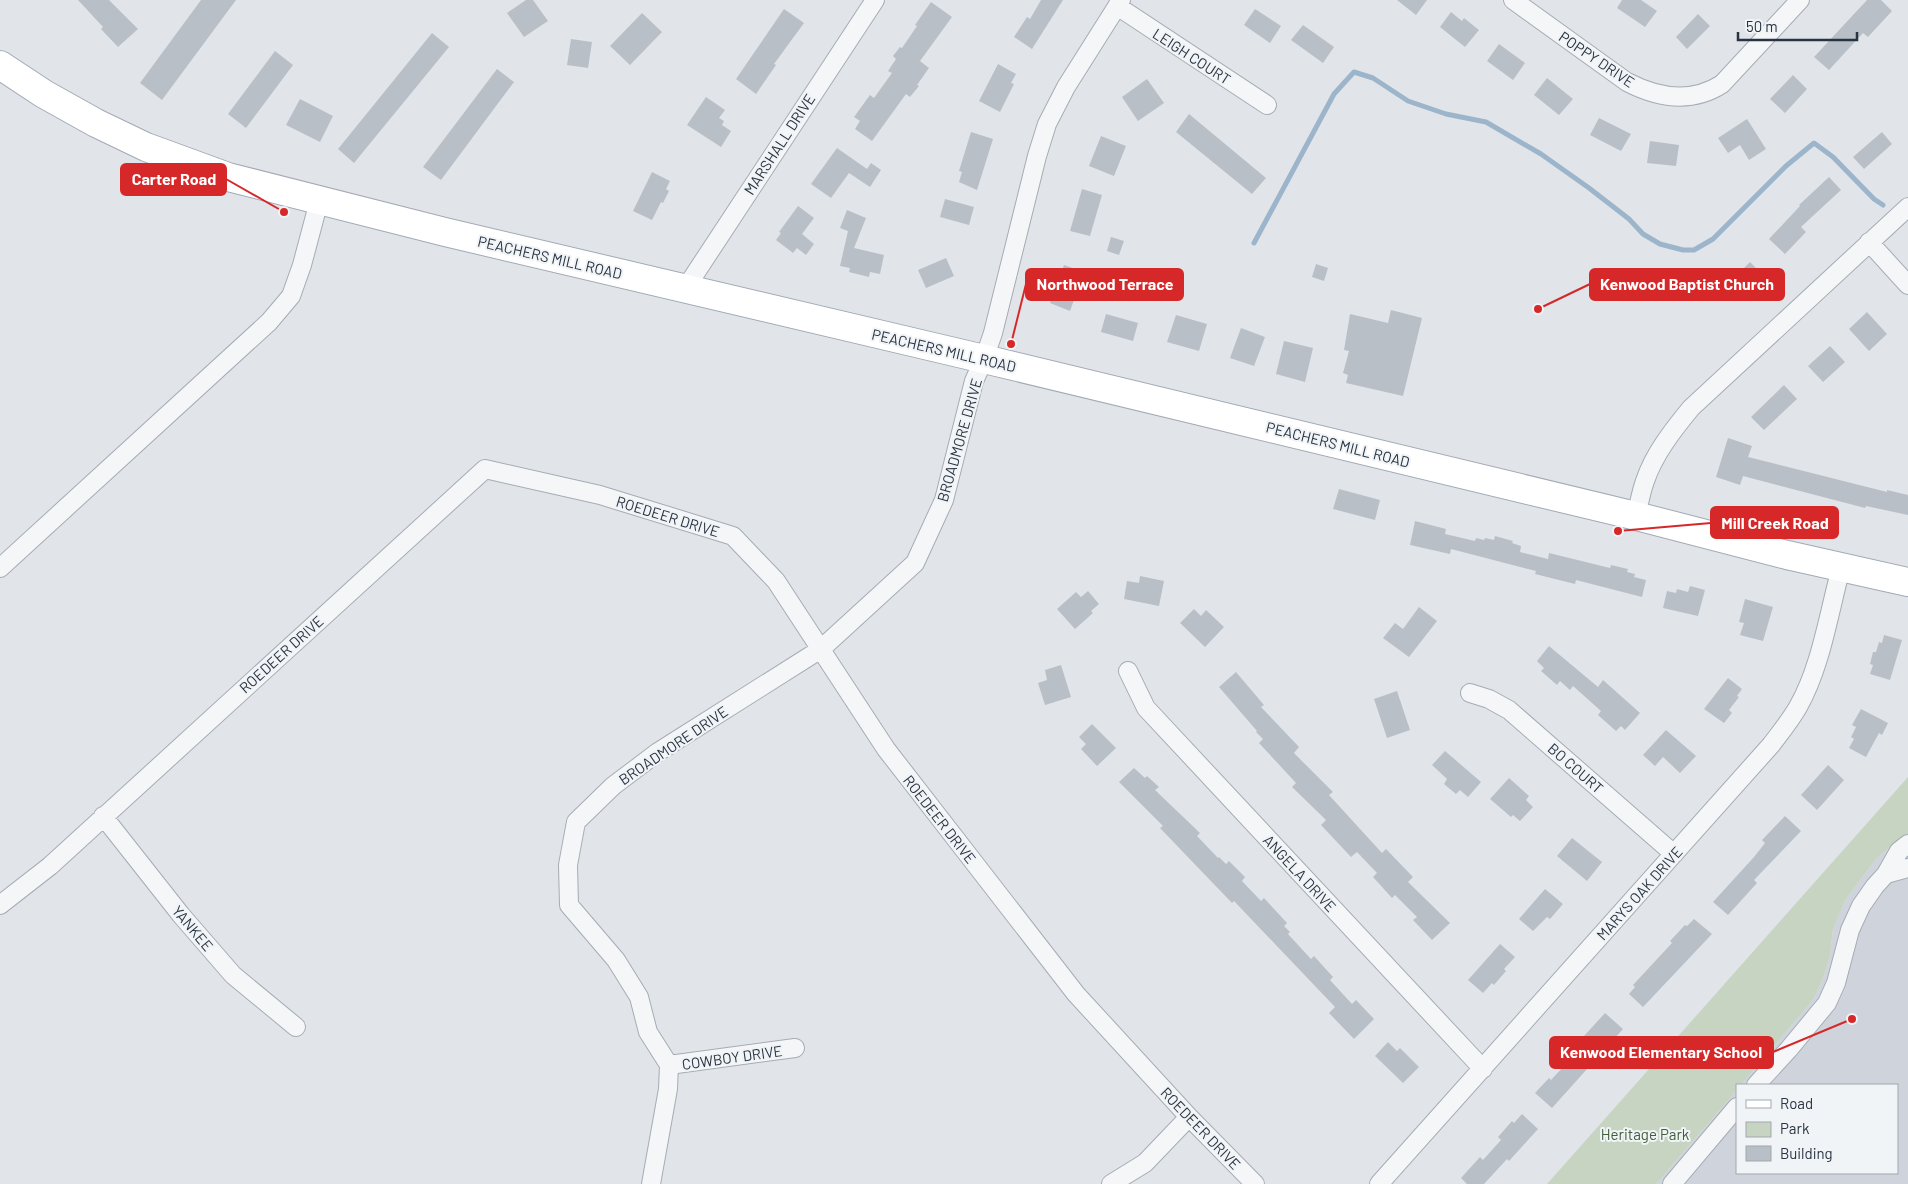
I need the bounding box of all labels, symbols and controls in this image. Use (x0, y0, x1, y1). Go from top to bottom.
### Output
scale bar (1738, 10, 1857, 42)
text: 50 m (1746, 17, 1778, 35)
street label: LEIGH COURT (1150, 24, 1234, 88)
street label: POPPY DRIVE (1556, 27, 1638, 91)
street label: MARSHALL DRIVE (740, 90, 818, 198)
callout: Carter Road (121, 164, 226, 195)
text: Carter Road (132, 169, 216, 188)
street label: PEACHERS MILL ROAD (476, 232, 624, 282)
callout: Northwood Terrace (1026, 269, 1183, 300)
callout: Kenwood Baptist Church (1590, 269, 1784, 300)
text: Northwood Terrace (1037, 274, 1174, 293)
text: Kenwood Baptist Church (1600, 274, 1774, 293)
street label: PEACHERS MILL ROAD (870, 325, 1018, 375)
street label: BROADMORE DRIVE (933, 376, 985, 504)
street label: PEACHERS MILL ROAD (1264, 417, 1412, 471)
street label: ROEDEER DRIVE (614, 492, 722, 540)
callout: Mill Creek Road (1711, 507, 1838, 538)
text: Mill Creek Road (1721, 513, 1829, 532)
street label: ROEDEER DRIVE (235, 611, 327, 697)
street label: BROADMORE DRIVE (615, 702, 731, 788)
street label: BO COURT (1545, 739, 1607, 797)
street label: ROEDEER DRIVE (900, 771, 980, 867)
street label: ANGELA DRIVE (1260, 831, 1340, 915)
street label: MARYS OAK DRIVE (1592, 843, 1686, 943)
street label: YANKEE (169, 902, 217, 954)
callout: Kenwood Elementary School (1550, 1037, 1773, 1068)
street label: COWBOY DRIVE (681, 1041, 783, 1073)
text: Kenwood Elementary School (1560, 1042, 1762, 1061)
street label: ROEDEER DRIVE (1157, 1083, 1245, 1173)
legend (1736, 1084, 1898, 1174)
text: Road (1780, 1094, 1813, 1112)
text: Park (1780, 1119, 1810, 1137)
park label: Heritage Park (1601, 1125, 1690, 1143)
text: Building (1780, 1144, 1833, 1162)

